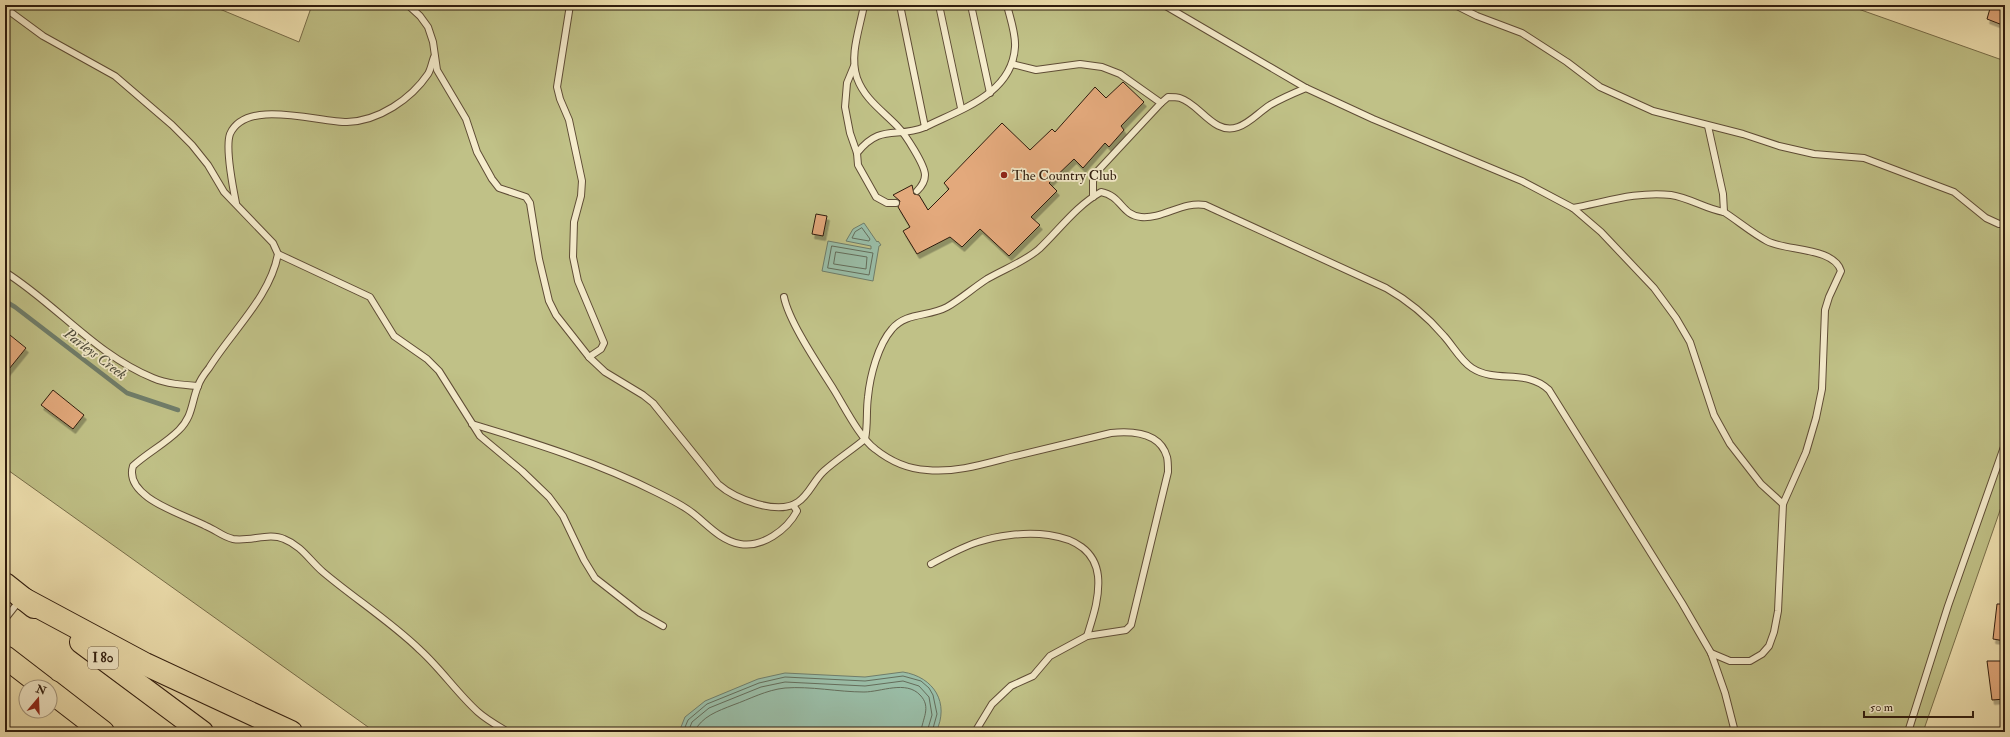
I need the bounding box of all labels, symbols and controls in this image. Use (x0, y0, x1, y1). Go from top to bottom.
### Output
place label: The Country Club (1012, 167, 1117, 185)
marker: The Country Club (999, 170, 1009, 180)
water label: Parleys Creek (59, 323, 130, 384)
road number: I 80 (88, 647, 118, 669)
north arrow (18, 679, 58, 719)
text: N (33, 682, 49, 698)
scale bar (1864, 693, 1973, 719)
text: 50 m (1870, 700, 1894, 715)

